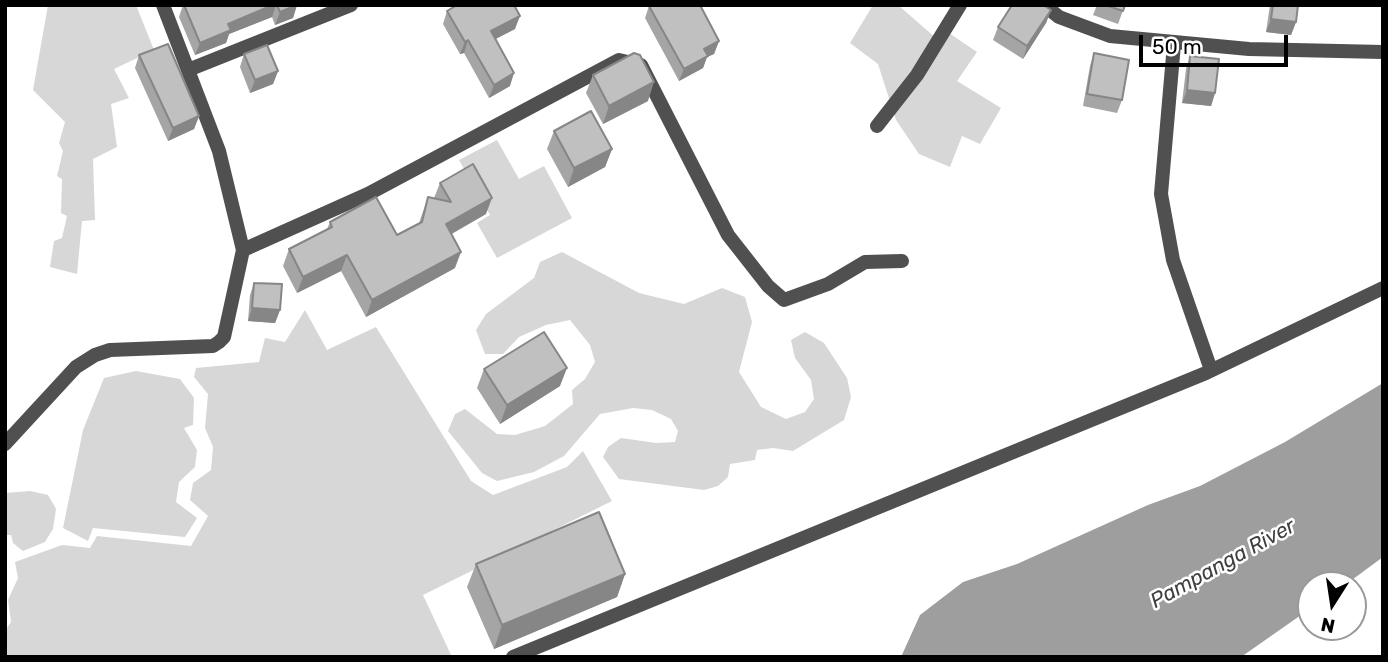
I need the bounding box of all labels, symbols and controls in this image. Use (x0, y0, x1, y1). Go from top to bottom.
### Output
scale bar (1143, 21, 1292, 65)
text: 50 m (1152, 34, 1202, 59)
water label: Pampanga River (1146, 514, 1300, 614)
north arrow (1297, 571, 1367, 641)
text: N (1319, 612, 1337, 638)

